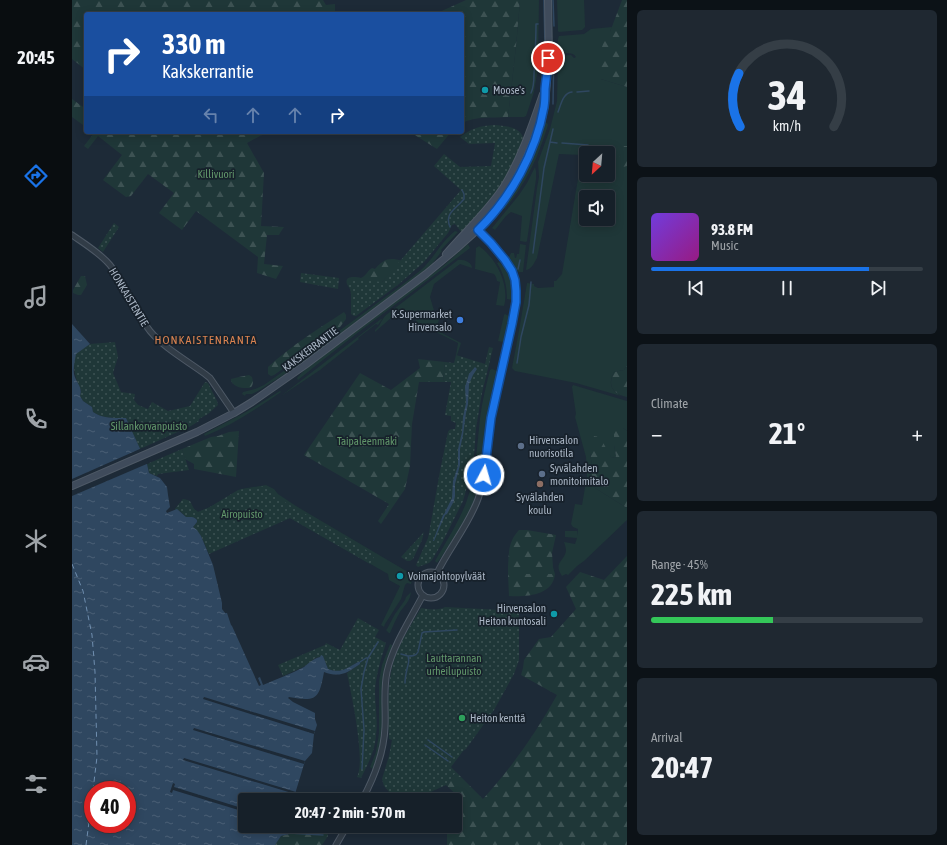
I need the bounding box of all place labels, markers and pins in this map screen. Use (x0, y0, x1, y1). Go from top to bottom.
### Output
pin (531, 41, 565, 75)
place label: Moose's (493, 84, 525, 96)
marker: Moose's (480, 85, 490, 95)
place label: K-Supermarket Hirvensalo (391, 308, 452, 333)
marker: K-Supermarket Hirvensalo (455, 315, 465, 325)
place label: Hirvensalon nuorisotila (529, 434, 578, 459)
marker: Hirvensalon nuorisotila (516, 441, 526, 451)
place label: Syvälahden monitoimitalo (550, 462, 608, 487)
marker: Syvälahden monitoimitalo (537, 469, 547, 479)
marker: Syvälahden koulu (535, 479, 545, 489)
place label: Syvälahden koulu (516, 491, 564, 516)
place label: Voimajohtopylväät (408, 570, 485, 582)
marker: Voimajohtopylväät (395, 571, 405, 581)
place label: Hirvensalon Heiton kuntosali (479, 602, 546, 627)
marker: Hirvensalon Heiton kuntosali (549, 609, 559, 619)
place label: Heiton kenttä (470, 712, 525, 724)
marker: Heiton kenttä (457, 713, 467, 723)

